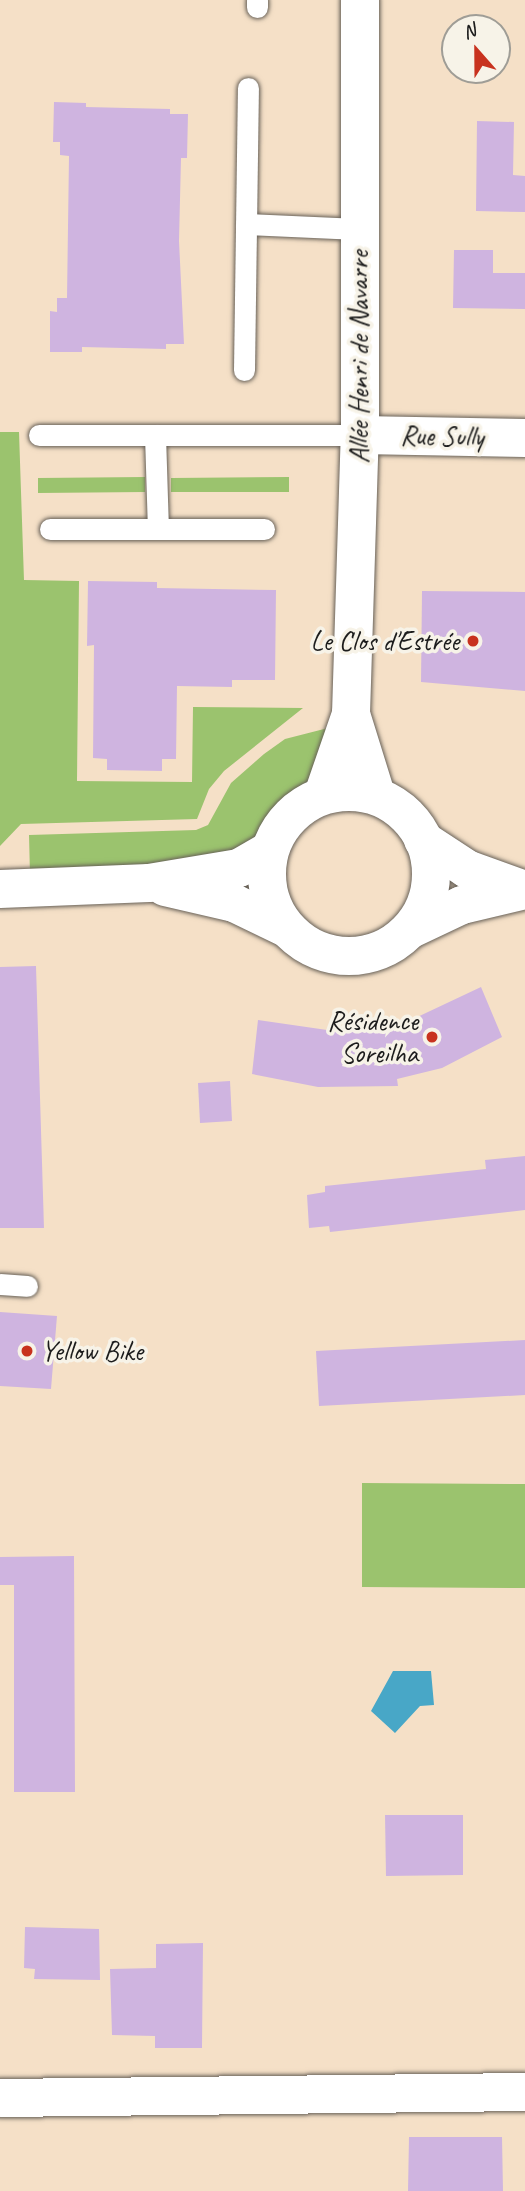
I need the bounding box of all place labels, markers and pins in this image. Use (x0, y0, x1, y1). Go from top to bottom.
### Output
place label: Le Clos d'Estrée (311, 624, 459, 658)
marker: Le Clos d'Estrée (465, 633, 481, 649)
place label: Résidence Soreilha (327, 1004, 418, 1070)
marker: Résidence Soreilha (424, 1029, 440, 1045)
place label: Yellow Bike (41, 1334, 143, 1368)
marker: Yellow Bike (19, 1343, 35, 1359)

